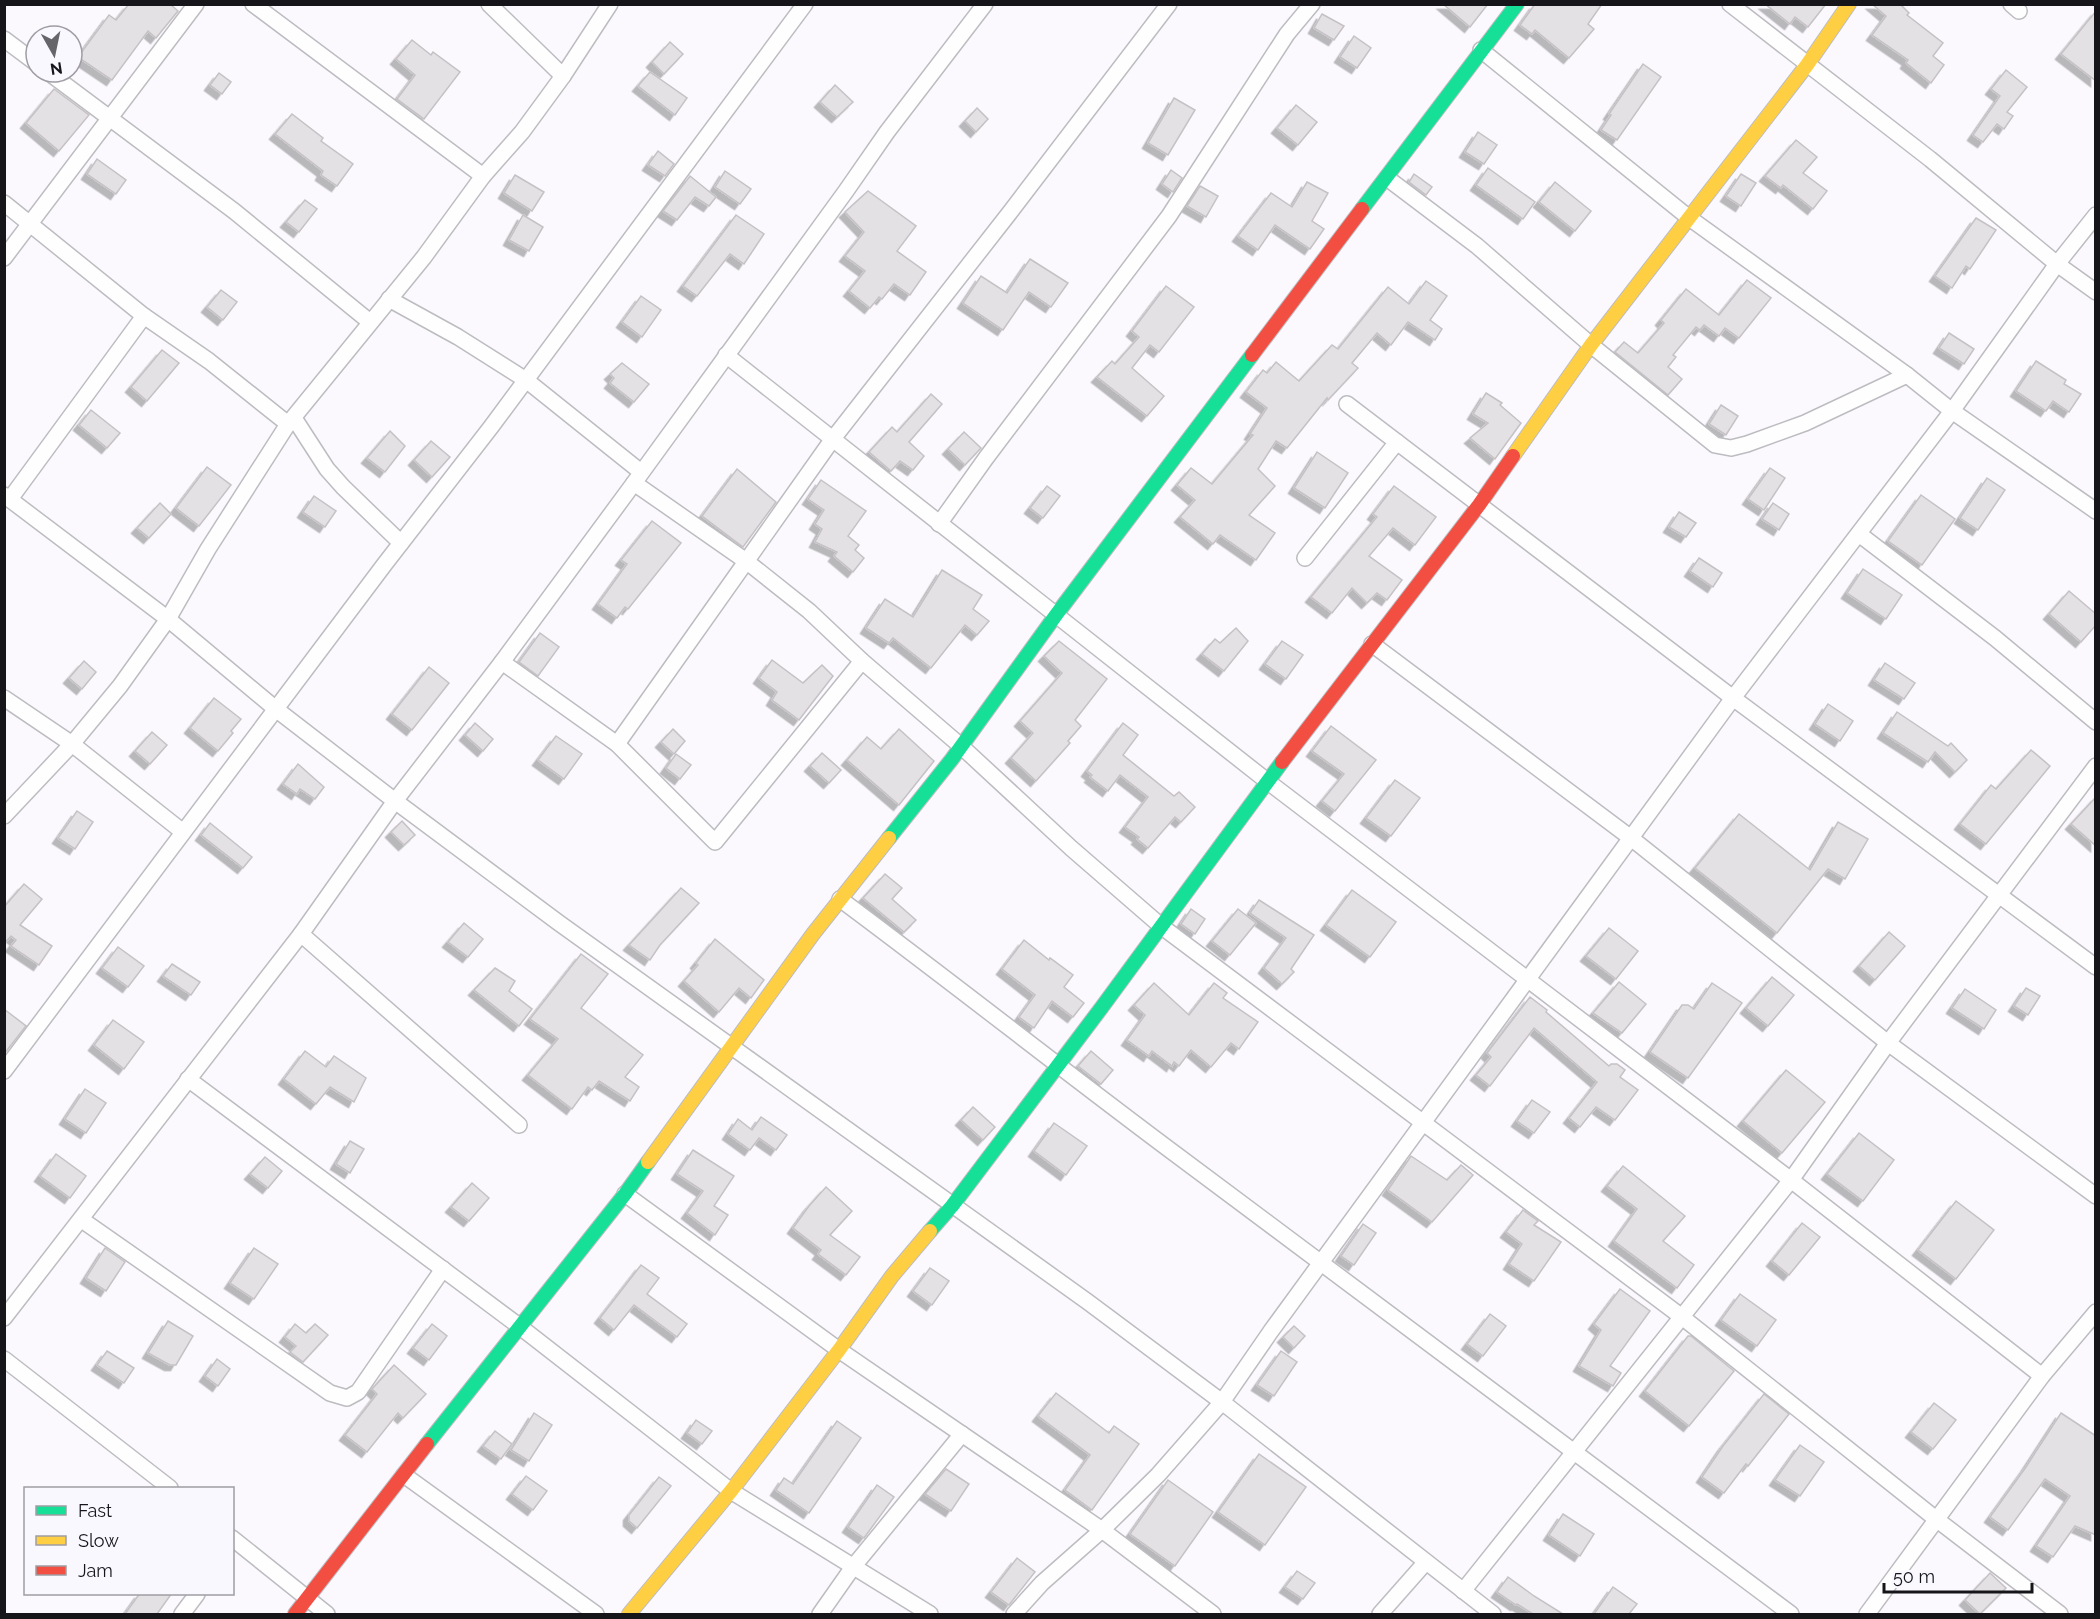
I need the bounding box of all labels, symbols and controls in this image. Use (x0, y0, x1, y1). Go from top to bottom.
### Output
north arrow (24, 24, 84, 84)
text: N (49, 58, 64, 79)
legend (24, 1487, 234, 1595)
text: Fast (78, 1500, 112, 1521)
text: Slow (78, 1530, 119, 1551)
scale bar (1884, 1556, 2032, 1594)
text: Jam (78, 1560, 113, 1581)
text: 50 m (1893, 1566, 1935, 1587)

